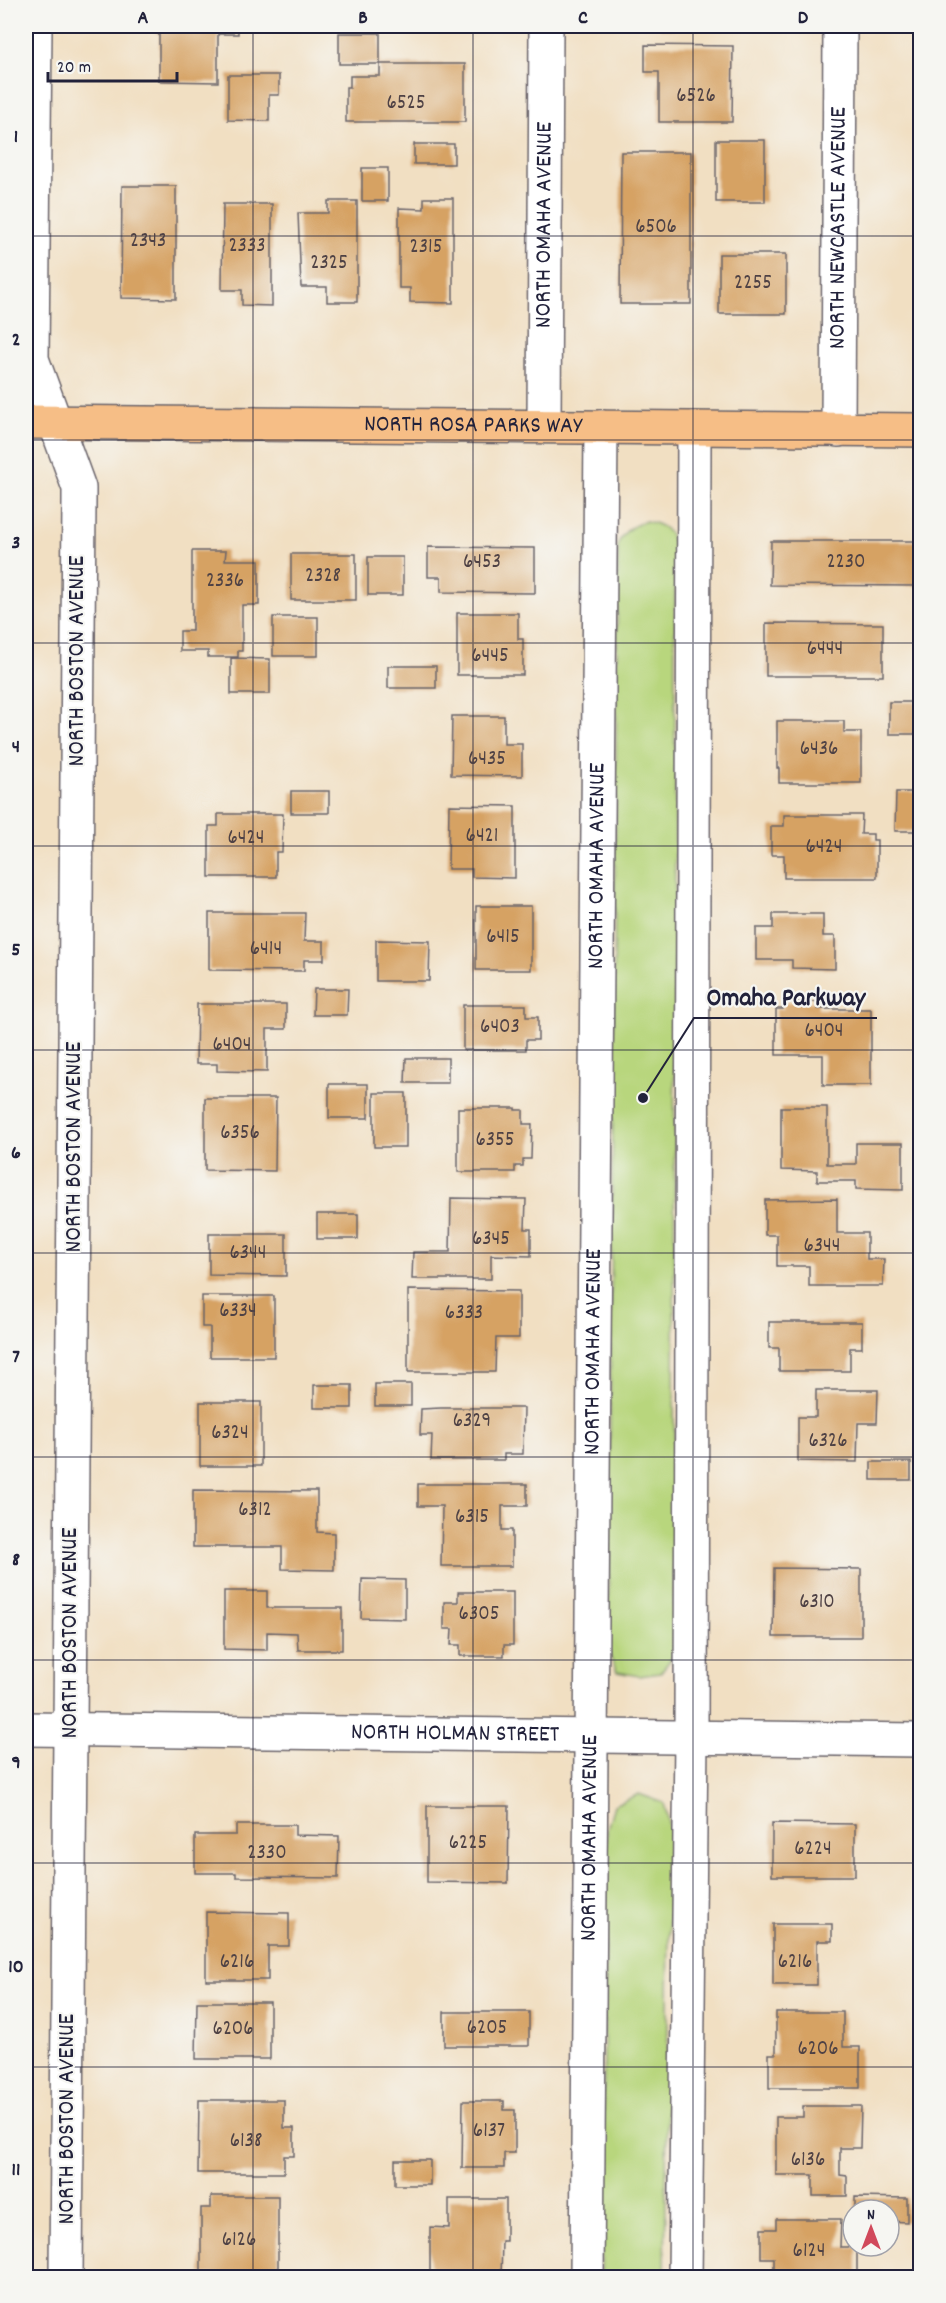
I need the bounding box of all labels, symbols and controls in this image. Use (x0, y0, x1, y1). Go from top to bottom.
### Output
text: A (138, 5, 149, 33)
text: B (358, 5, 368, 33)
text: C (578, 5, 588, 33)
text: D (798, 5, 809, 33)
scale bar (48, 45, 177, 83)
text: 20 m (57, 56, 91, 81)
house number: 6526 (676, 82, 716, 112)
house number: 6525 (387, 89, 425, 119)
street label: NORTH NEWCASTLE AVENUE (821, 107, 857, 349)
street label: NORTH OMAHA AVENUE (527, 122, 563, 328)
text: 1 (14, 124, 18, 152)
house number: 6506 (635, 213, 677, 243)
house number: 2343 (130, 227, 166, 257)
house number: 2333 (228, 232, 266, 262)
house number: 2315 (410, 233, 442, 263)
house number: 2325 (310, 249, 348, 279)
house number: 2255 (734, 269, 772, 299)
text: 2 (12, 327, 20, 355)
street label: NORTH ROSA PARKS WAY (364, 408, 583, 444)
text: 3 (12, 530, 20, 558)
house number: 6453 (463, 548, 501, 578)
house number: 2230 (826, 548, 866, 578)
street label: NORTH BOSTON AVENUE (61, 555, 95, 767)
house number: 2328 (305, 562, 341, 592)
house number: 2336 (206, 567, 244, 597)
house number: 6444 (807, 635, 843, 665)
house number: 6445 (471, 642, 509, 672)
text: 4 (12, 734, 20, 762)
house number: 6436 (800, 735, 838, 765)
house number: 6435 (468, 745, 506, 775)
street label: NORTH OMAHA AVENUE (580, 763, 615, 969)
house number: 6421 (466, 822, 498, 852)
house number: 6424 (228, 824, 264, 854)
house number: 6424 (806, 833, 842, 863)
house number: 6415 (486, 923, 520, 953)
house number: 6414 (250, 935, 282, 965)
text: 5 (11, 937, 21, 965)
callout: Omaha Parkway (694, 974, 877, 1018)
text: Omaha Parkway (707, 981, 867, 1018)
house number: 6403 (480, 1013, 520, 1043)
house number: 6404 (804, 1017, 844, 1047)
house number: 6404 (212, 1031, 252, 1061)
street label: NORTH BOSTON AVENUE (58, 1041, 92, 1253)
house number: 6356 (220, 1119, 260, 1149)
house number: 6355 (475, 1126, 515, 1156)
text: 6 (11, 1140, 21, 1168)
house number: 6345 (472, 1225, 510, 1255)
house number: 6344 (803, 1232, 841, 1262)
house number: 6344 (229, 1239, 267, 1269)
street label: NORTH OMAHA AVENUE (576, 1249, 612, 1455)
house number: 6334 (219, 1297, 257, 1327)
house number: 6333 (445, 1299, 483, 1329)
text: 7 (12, 1344, 20, 1372)
house number: 6329 (453, 1407, 491, 1437)
house number: 6324 (211, 1419, 249, 1449)
house number: 6326 (808, 1427, 848, 1457)
house number: 6312 (238, 1496, 272, 1526)
house number: 6315 (455, 1503, 489, 1533)
street label: NORTH BOSTON AVENUE (54, 1527, 88, 1739)
text: 8 (12, 1547, 20, 1575)
house number: 6310 (799, 1588, 835, 1618)
house number: 6305 (459, 1600, 499, 1630)
street label: NORTH HOLMAN STREET (351, 1716, 560, 1753)
street label: NORTH OMAHA AVENUE (573, 1735, 608, 1941)
text: 9 (11, 1750, 21, 1778)
house number: 6225 (449, 1829, 487, 1859)
house number: 6224 (794, 1835, 832, 1865)
house number: 2330 (247, 1839, 287, 1869)
house number: 6216 (220, 1948, 254, 1978)
house number: 6216 (778, 1948, 812, 1978)
text: 10 (8, 1954, 24, 1982)
street label: NORTH BOSTON AVENUE (51, 2013, 85, 2225)
house number: 6205 (467, 2014, 507, 2044)
house number: 6206 (212, 2015, 254, 2045)
house number: 6206 (797, 2035, 839, 2065)
house number: 6137 (473, 2117, 505, 2147)
house number: 6138 (230, 2127, 262, 2157)
house number: 6136 (791, 2146, 825, 2176)
text: 11 (12, 2157, 20, 2185)
north arrow (841, 2198, 901, 2258)
text: N (867, 2204, 875, 2227)
house number: 6126 (222, 2226, 256, 2256)
house number: 6124 (793, 2237, 825, 2267)

